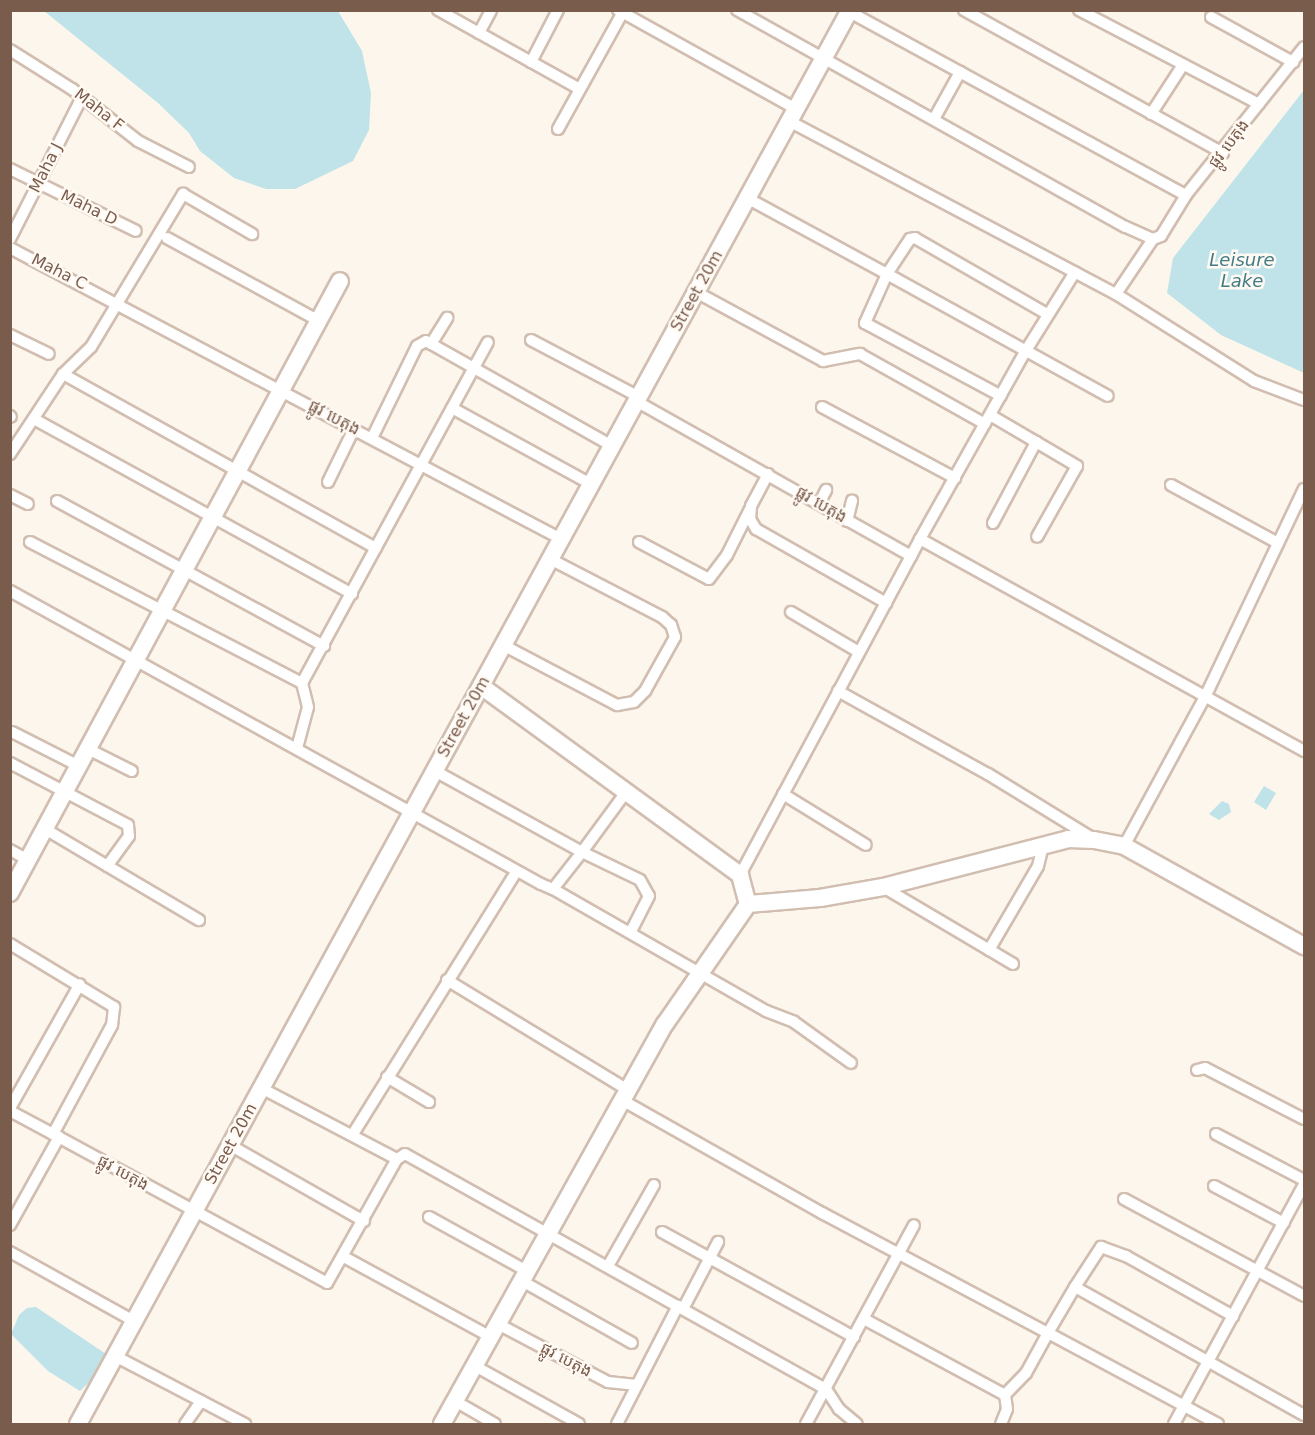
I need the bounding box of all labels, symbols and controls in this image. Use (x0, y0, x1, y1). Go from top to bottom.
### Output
street label: Maha F (70, 85, 128, 135)
street label: ផ្លូវ បេតុង (1205, 116, 1253, 172)
street label: Maha J (25, 140, 67, 196)
street label: Maha D (57, 186, 121, 230)
street label: Street 20m (667, 247, 727, 335)
street label: Maha C (28, 250, 90, 294)
water label: Leisure Lake (1209, 250, 1275, 292)
street label: ផ្លូវ បេតុង (305, 396, 363, 440)
street label: ផ្លូវ បេតុង (792, 483, 850, 527)
street label: Street 20m (434, 673, 494, 761)
street label: Street 20m (201, 1100, 261, 1188)
street label: ផ្លូវ បេតុង (94, 1151, 152, 1195)
street label: ផ្លូវ បេតុង (537, 1338, 595, 1382)

